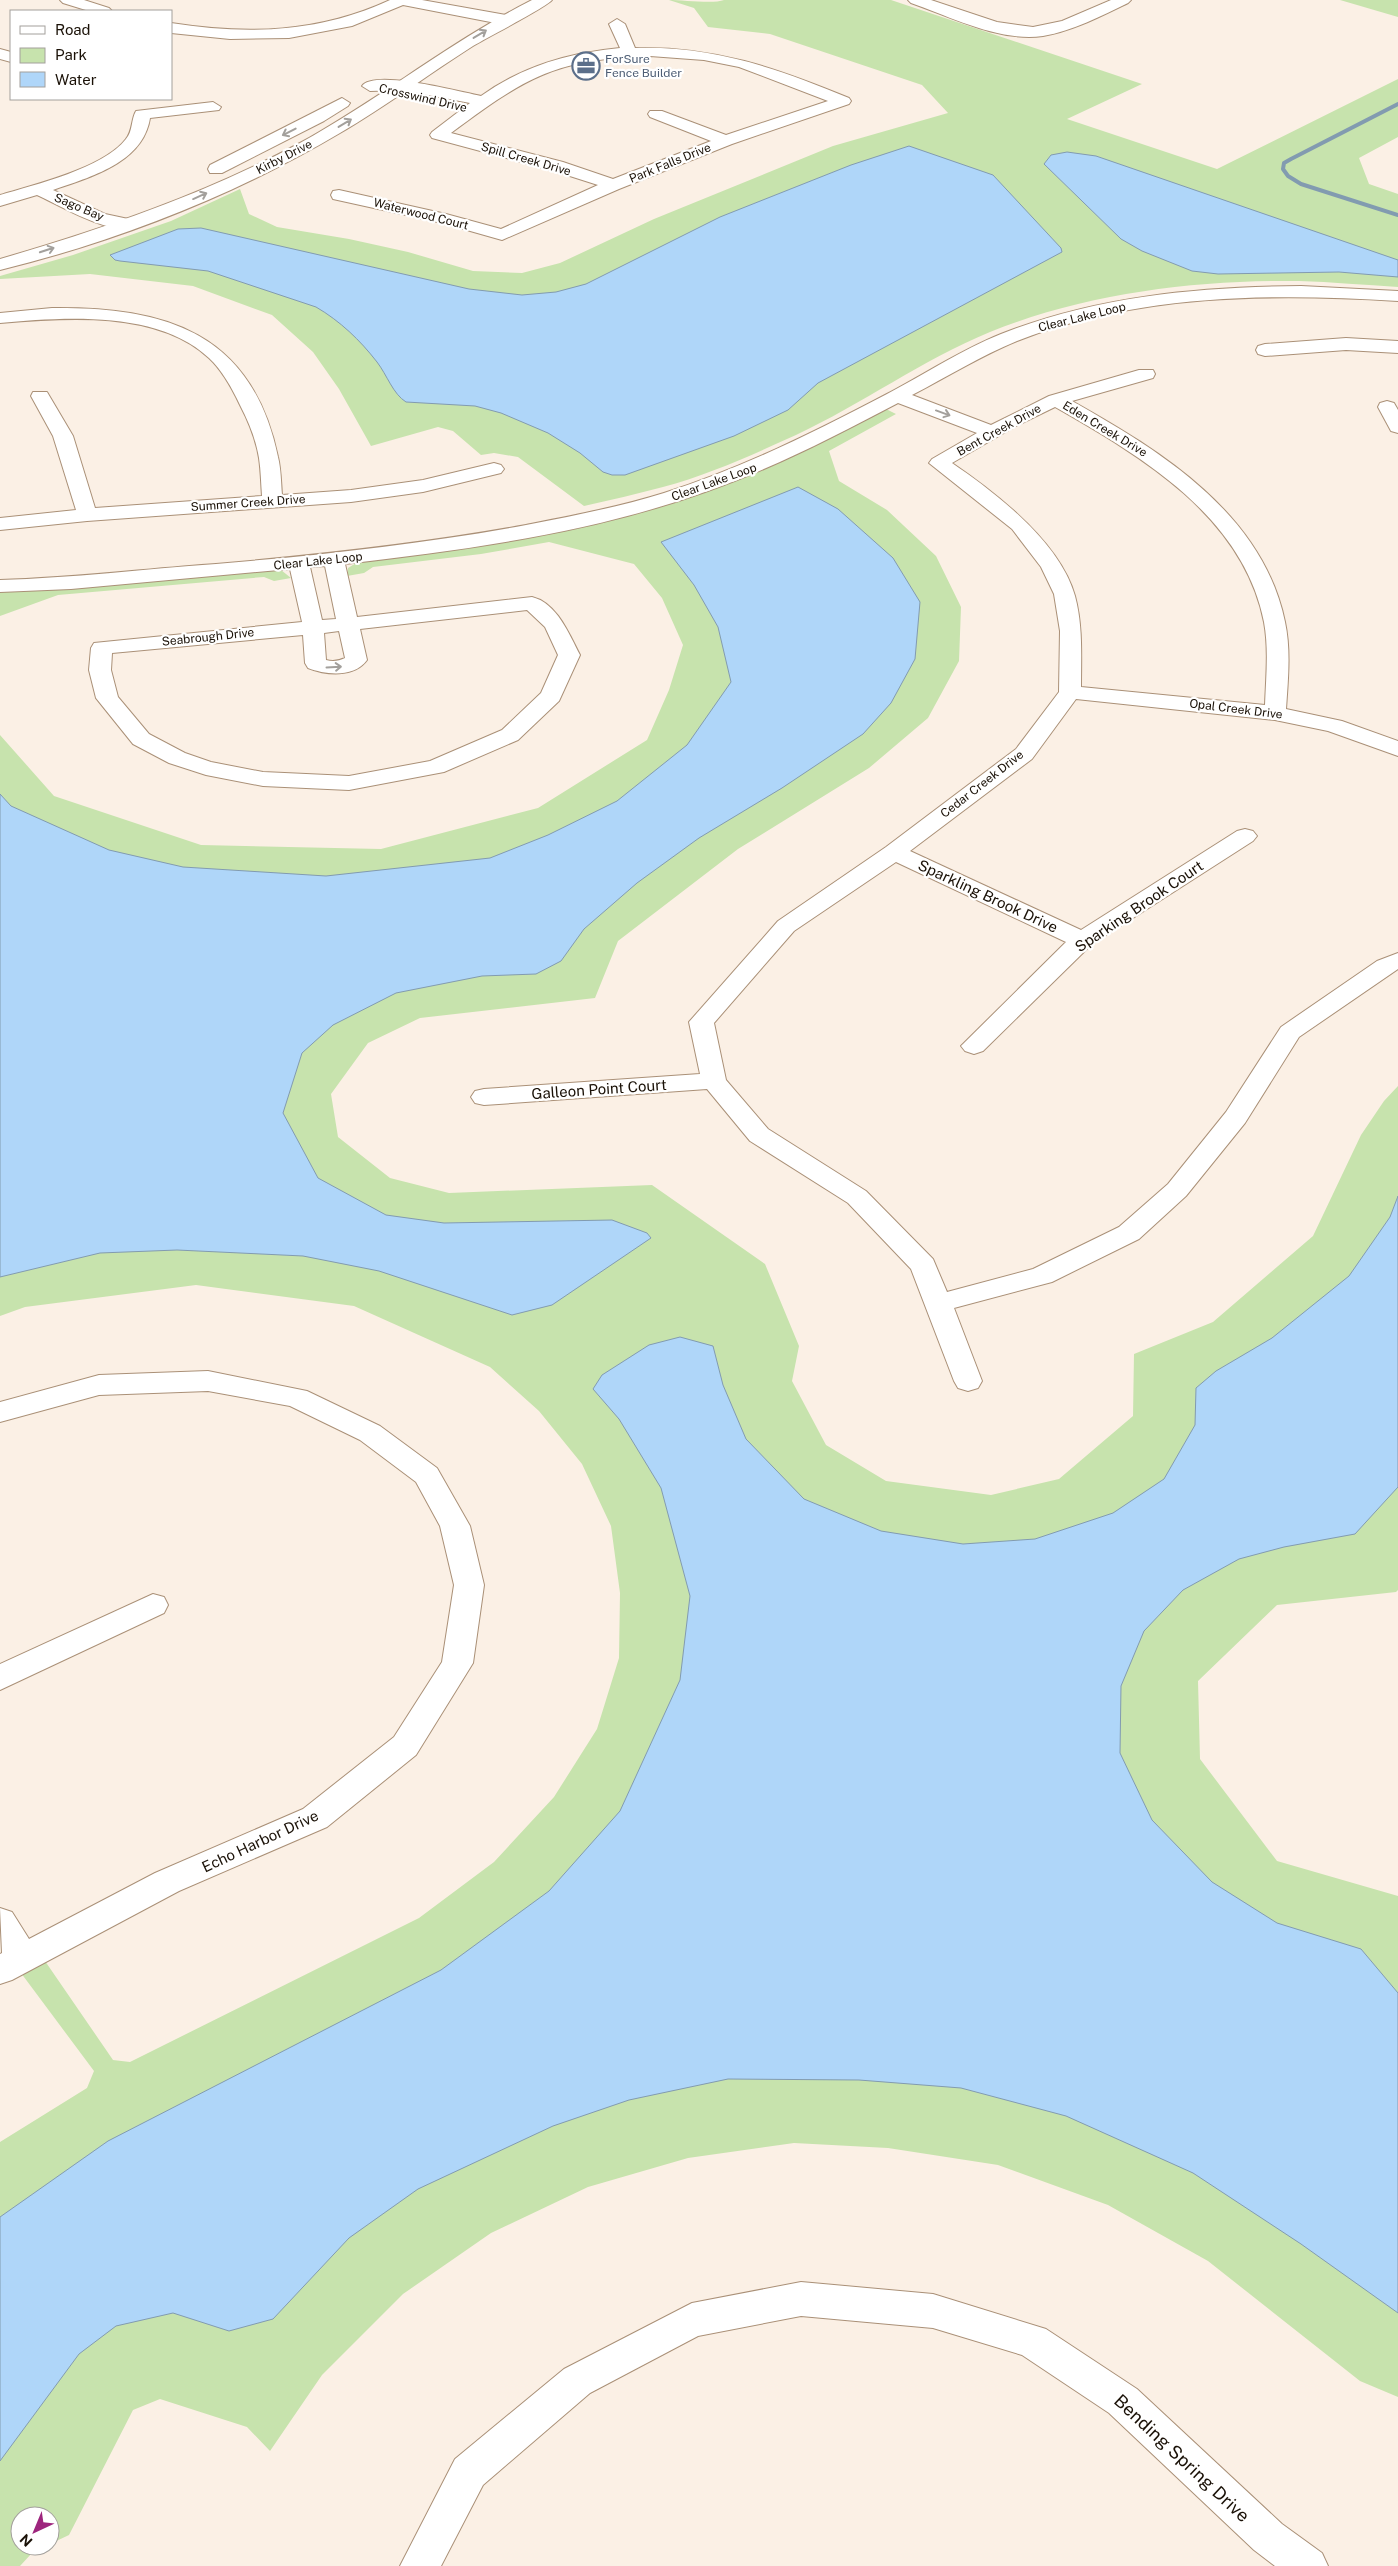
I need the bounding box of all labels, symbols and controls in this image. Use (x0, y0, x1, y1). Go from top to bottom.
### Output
legend (10, 10, 172, 100)
text: Road (55, 21, 91, 38)
one-way arrow (473, 29, 487, 39)
text: Park (55, 46, 87, 63)
office icon: ForSure Fence Builder (571, 51, 601, 81)
place label: ForSure Fence Builder (605, 52, 682, 80)
text: Water (55, 71, 97, 88)
street label: Crosswind Drive (378, 81, 469, 115)
one-way arrow (337, 118, 351, 128)
one-way arrow (282, 127, 297, 137)
street label: Kirby Drive (254, 137, 315, 177)
street label: Spill Creek Drive (479, 139, 573, 179)
street label: Park Falls Drive (627, 140, 713, 186)
street label: Sago Bay (52, 190, 106, 224)
one-way arrow (192, 191, 207, 201)
street label: Waterwood Court (372, 195, 470, 233)
one-way arrow (38, 245, 54, 255)
street label: Clear Lake Loop (1037, 299, 1127, 335)
street label: Eden Creek Drive (1060, 398, 1150, 460)
street label: Bent Creek Drive (955, 401, 1044, 459)
one-way arrow (935, 409, 950, 418)
street label: Clear Lake Loop (670, 460, 758, 504)
street label: Summer Creek Drive (190, 492, 306, 514)
street label: Clear Lake Loop (273, 549, 363, 573)
street label: Seabrough Drive (161, 625, 255, 649)
one-way arrow (325, 662, 341, 671)
street label: Opal Creek Drive (1189, 696, 1284, 722)
street label: Cedar Creek Drive (938, 747, 1026, 821)
street label: Sparkling Brook Drive (915, 856, 1061, 936)
street label: Sparking Brook Court (1072, 857, 1206, 955)
street label: Galleon Point Court (531, 1076, 667, 1102)
street label: Echo Harbor Drive (199, 1807, 321, 1875)
street label: Bending Spring Drive (1110, 2390, 1254, 2526)
north arrow (10, 2506, 60, 2556)
text: N (16, 2531, 35, 2550)

